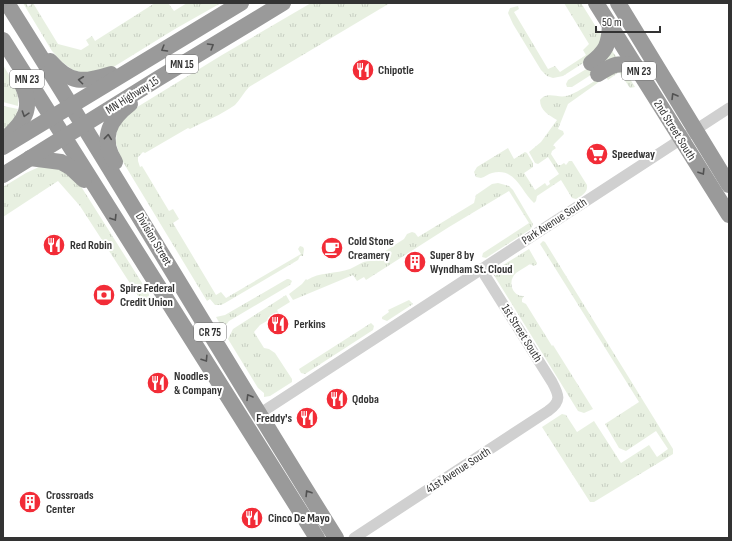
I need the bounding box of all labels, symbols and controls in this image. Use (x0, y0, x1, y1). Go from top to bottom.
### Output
scale bar (596, 8, 660, 34)
text: 50 m (602, 15, 622, 30)
one-way arrow (161, 44, 169, 51)
one-way arrow (207, 44, 214, 51)
road number: MN 15 (166, 55, 198, 73)
restaurant icon: Chipotle (350, 57, 376, 83)
road number: MN 23 (622, 62, 656, 80)
place label: Chipotle (378, 63, 414, 78)
road number: MN 23 (10, 70, 44, 88)
street label: MN Highway 15 (103, 73, 162, 118)
one-way arrow (78, 76, 84, 85)
one-way arrow (672, 93, 679, 100)
street label: 2nd Street South (650, 97, 699, 163)
one-way arrow (21, 110, 30, 117)
one-way arrow (103, 134, 112, 140)
supermarket icon: Speedway (584, 141, 610, 167)
place label: Speedway (612, 147, 655, 162)
one-way arrow (697, 168, 704, 175)
street label: Park Avenue South (519, 195, 590, 248)
street label: Division Street (132, 210, 175, 269)
one-way arrow (110, 214, 117, 221)
restaurant icon: Red Robin (41, 232, 67, 258)
place label: Cold Stone Creamery (348, 234, 394, 263)
cafe icon: Cold Stone Creamery (319, 235, 345, 261)
place label: Red Robin (70, 238, 112, 253)
place label: Super 8 by Wyndham St. Cloud (430, 248, 512, 277)
building icon: Super 8 by Wyndham St. Cloud (402, 249, 428, 275)
place label: Spire Federal Credit Union (120, 281, 175, 310)
bank icon: Spire Federal Credit Union (91, 282, 117, 308)
street label: 1st Street South (498, 302, 545, 365)
restaurant icon: Perkins (265, 311, 291, 337)
place label: Perkins (294, 317, 326, 332)
road number: CR 75 (194, 323, 226, 341)
one-way arrow (200, 355, 207, 362)
place label: Noodles & Company (174, 369, 222, 398)
restaurant icon: Noodles & Company (145, 370, 171, 396)
restaurant icon: Qdoba (324, 386, 350, 412)
place label: Qdoba (352, 392, 379, 407)
one-way arrow (246, 394, 254, 401)
restaurant icon: Freddy's (294, 405, 320, 431)
place label: Freddy's (256, 411, 292, 426)
street label: 41st Avenue South (423, 444, 494, 497)
place label: Crossroads Center (46, 488, 94, 517)
building icon: Crossroads Center (17, 489, 43, 515)
one-way arrow (305, 490, 313, 497)
restaurant icon: Cinco De Mayo (239, 505, 265, 531)
place label: Cinco De Mayo (268, 511, 330, 526)

